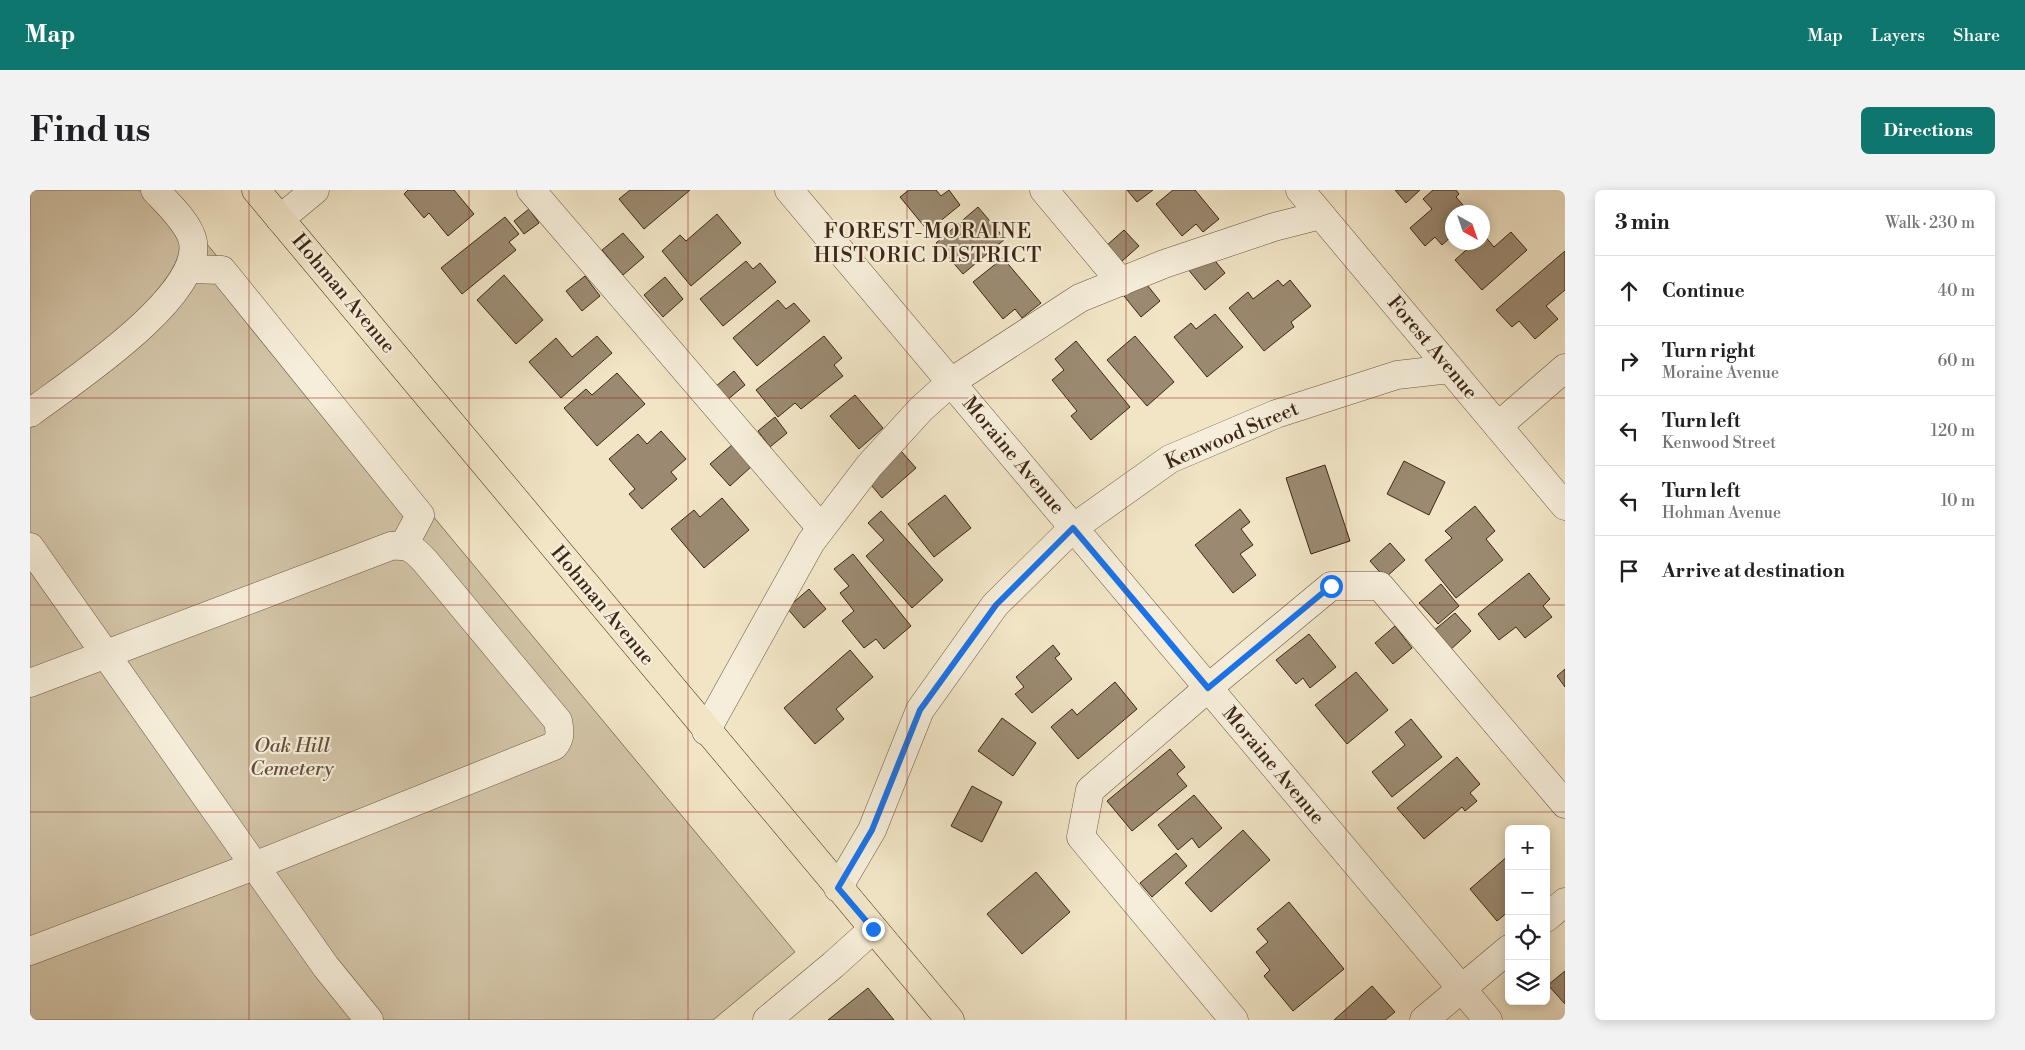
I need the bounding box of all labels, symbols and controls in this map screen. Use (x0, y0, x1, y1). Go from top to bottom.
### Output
text: Map (25, 20, 75, 50)
text: Map (1808, 24, 1843, 47)
text: Layers (1871, 24, 1925, 47)
text: Share (1953, 24, 2000, 47)
button: Directions (1861, 107, 1995, 154)
text: Find us (30, 109, 150, 152)
north arrow (1445, 205, 1490, 250)
text: 3 min (1615, 210, 1670, 236)
text: Walk · 230 m (1885, 213, 1975, 233)
district label: FOREST-MORAINE HISTORIC DISTRICT (814, 219, 1042, 269)
street label: Hohman Avenue (286, 229, 400, 359)
icon: ahead (1615, 277, 1643, 305)
text: Continue (1662, 279, 1745, 303)
text: 40 m (1938, 281, 1975, 301)
street label: Forest Avenue (1381, 291, 1483, 405)
text: Turn right (1662, 339, 1755, 363)
icon: right (1615, 347, 1643, 375)
text: 60 m (1937, 351, 1975, 371)
text: Moraine Avenue (1662, 363, 1779, 383)
street label: Moraine Avenue (956, 392, 1070, 520)
street label: Kenwood Street (1162, 397, 1302, 475)
text: Turn left (1662, 409, 1741, 433)
icon: left (1615, 417, 1643, 445)
text: 120 m (1931, 421, 1975, 441)
text: Kenwood Street (1662, 433, 1776, 453)
text: Turn left (1662, 479, 1741, 503)
icon: left (1615, 487, 1643, 515)
text: 10 m (1941, 491, 1975, 511)
text: Hohman Avenue (1662, 503, 1781, 523)
street label: Hohman Avenue (545, 541, 659, 671)
icon: arrive (1615, 557, 1643, 585)
text: Arrive at destination (1662, 559, 1845, 583)
route start (1320, 575, 1343, 598)
street label: Moraine Avenue (1216, 702, 1330, 830)
park label: Oak Hill Cemetery (250, 734, 334, 782)
map controls (1505, 825, 1550, 1005)
button: + (1505, 825, 1550, 870)
button: − (1505, 870, 1550, 915)
button: locate (1505, 915, 1550, 960)
route end (862, 918, 885, 941)
button: layers (1505, 960, 1550, 1005)

